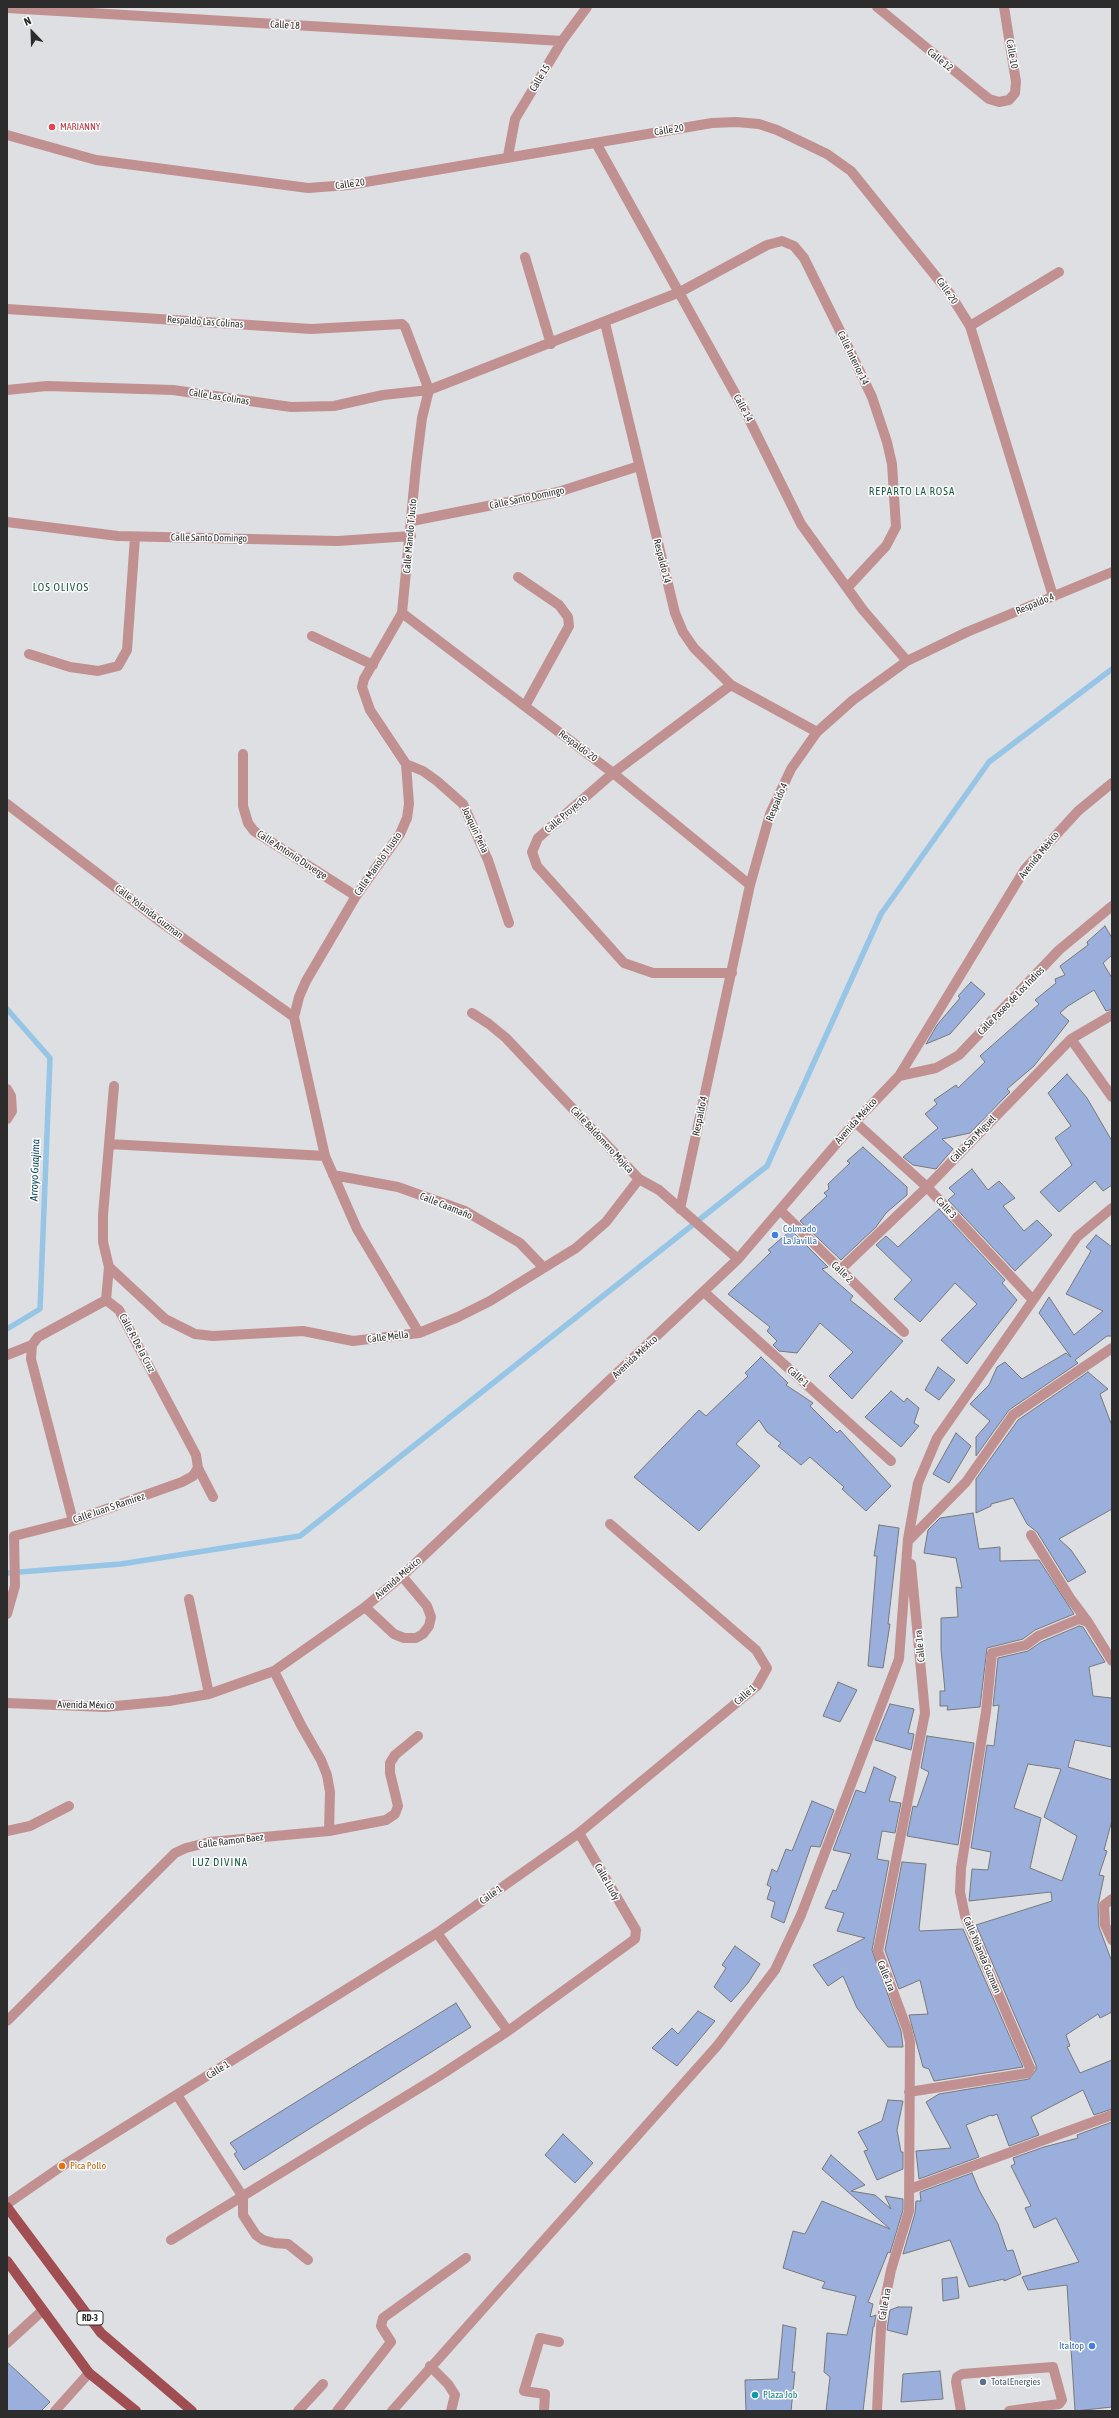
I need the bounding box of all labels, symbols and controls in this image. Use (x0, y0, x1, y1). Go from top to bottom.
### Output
north arrow (12, 12, 52, 52)
text: N (22, 14, 33, 28)
street label: Calle 18 (270, 18, 300, 32)
street label: Calle 10 (1004, 38, 1020, 70)
street label: Calle 12 (925, 46, 955, 74)
street label: Calle 15 (527, 62, 553, 94)
place label: MARIANNY (60, 121, 100, 133)
marker: MARIANNY (47, 122, 57, 132)
street label: Calle 20 (653, 122, 685, 138)
street label: Calle 20 (334, 176, 366, 192)
street label: Calle 20 (934, 275, 960, 307)
street label: Respaldo Las Colinas (166, 313, 244, 331)
street label: Calle Interior 14 (835, 329, 871, 387)
street label: Calle Las Colinas (188, 386, 250, 408)
street label: Calle 14 (731, 392, 755, 424)
street label: Calle Santo Domingo (488, 484, 566, 512)
district label: REPARTO LA ROSA (869, 485, 955, 499)
street label: Calle Manolo T Justo (401, 498, 419, 574)
street label: Calle Santo Domingo (171, 531, 247, 545)
street label: Respaldo 14 (651, 538, 673, 584)
district label: LOS OLIVOS (33, 581, 89, 595)
street label: Respaldo 4 (1014, 591, 1056, 617)
street label: Respaldo 20 (556, 728, 600, 764)
street label: Respaldo 4 (764, 781, 790, 823)
street label: Calle Proyecto (542, 792, 590, 836)
street label: Joaquín Peña (459, 805, 491, 855)
street label: Calle Antonio Duverge (255, 828, 329, 882)
street label: Avenida México (1016, 829, 1062, 881)
street label: Calle Manolo T Justo (352, 830, 404, 898)
street label: Calle Yolanda Guzman (113, 882, 185, 942)
street label: Calle Paseo de Los Indios (975, 964, 1047, 1038)
street label: Respaldo 4 (690, 1095, 710, 1137)
street label: Avenida México (832, 1096, 880, 1146)
street label: Calle Baldomero Mojica (568, 1104, 636, 1176)
street label: Calle San Miguel (948, 1113, 998, 1165)
water label: Arroyo Guajima (27, 1139, 43, 1201)
street label: Calle Caamaño (418, 1190, 474, 1222)
street label: Calle 3 (933, 1195, 959, 1221)
place label: Colmado La Javilla (783, 1223, 817, 1246)
marker: Colmado La Javilla (770, 1230, 780, 1240)
street label: Calle 2 (829, 1259, 855, 1285)
street label: Calle R. De la Cruz (117, 1312, 157, 1374)
street label: Calle Mella (367, 1329, 409, 1345)
street label: Avenida México (610, 1333, 660, 1381)
street label: Calle 1 (785, 1364, 811, 1390)
street label: Calle Juan S Ramirez (72, 1490, 146, 1526)
street label: Avenida México (372, 1555, 424, 1601)
street label: Calle 1ra (912, 1629, 928, 1663)
street label: Calle 1 (732, 1682, 758, 1708)
street label: Avenida México (57, 1699, 115, 1711)
street label: Calle Ramon Baez (198, 1831, 264, 1851)
district label: LUZ DIVINA (192, 1856, 248, 1870)
street label: Calle Lludy (592, 1861, 622, 1903)
street label: Calle 1 (477, 1883, 505, 1907)
street label: Calle Yolanda Guzman (960, 1915, 1004, 1995)
street label: Calle 1ra (874, 1959, 898, 1993)
street label: Calle 1 (204, 2058, 232, 2082)
place label: Pica Pollo (70, 2160, 106, 2172)
marker: Pica Pollo (57, 2161, 67, 2171)
street label: Calle 1ra (876, 2287, 894, 2321)
road number: RD-3 (77, 2311, 103, 2325)
place label: Italtop (1059, 2340, 1084, 2352)
marker: Italtop (1087, 2341, 1097, 2351)
place label: TotalEnergies (991, 2376, 1041, 2388)
marker: TotalEnergies (978, 2377, 988, 2387)
place label: Plaza Job (763, 2389, 797, 2401)
marker: Plaza Job (750, 2390, 760, 2400)

